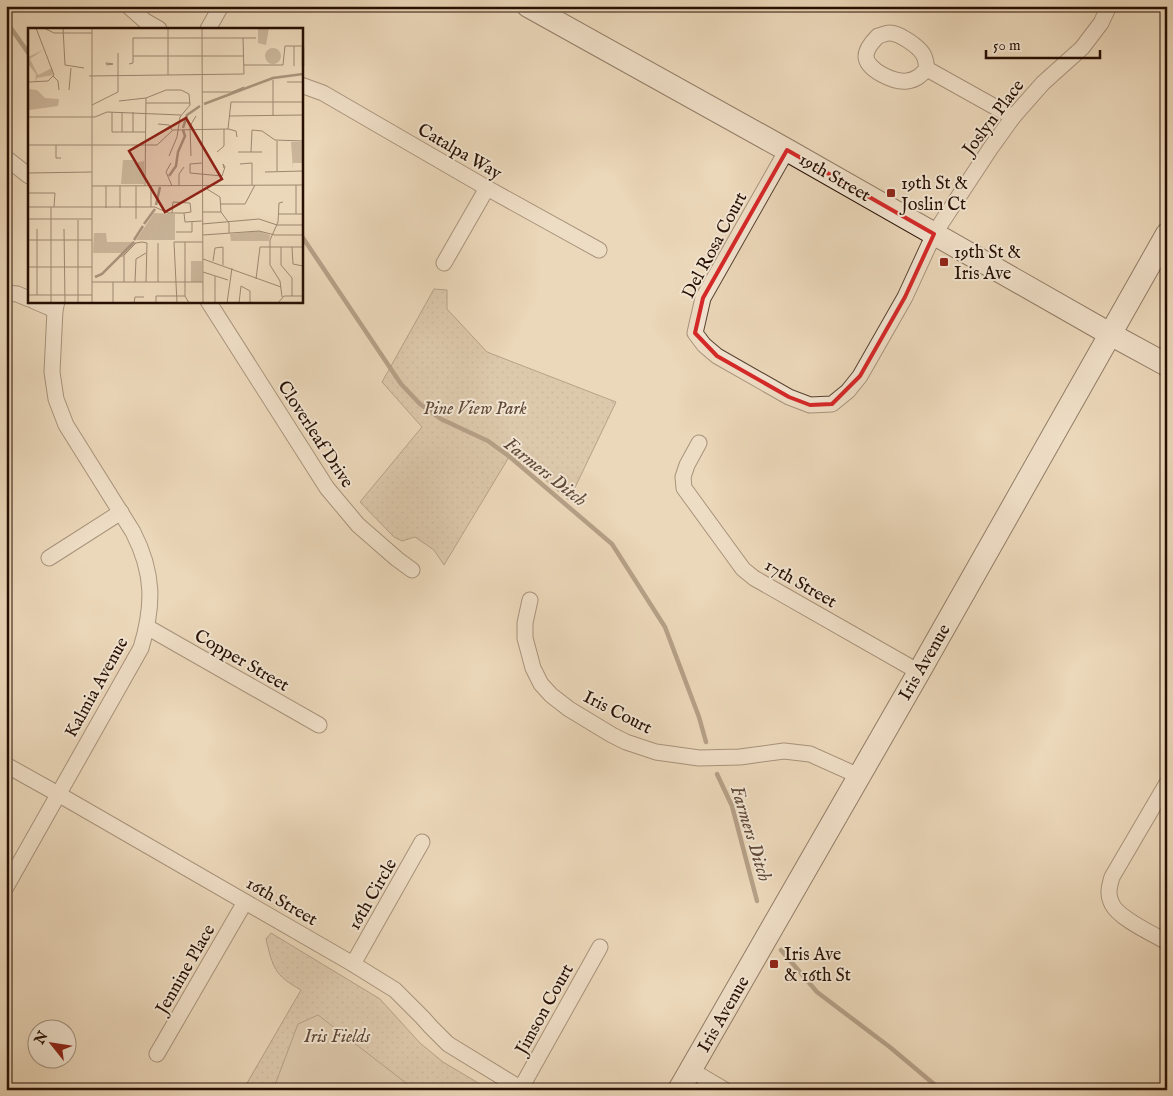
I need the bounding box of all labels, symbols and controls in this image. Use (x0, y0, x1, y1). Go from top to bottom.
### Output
inset map (28, 28, 302, 302)
scale bar (986, 28, 1099, 60)
text: 50 m (993, 36, 1021, 55)
street label: Joslyn Place (957, 75, 1030, 162)
street label: Catalpa Way (413, 119, 506, 186)
street label: 19th Street (794, 149, 874, 208)
place label: 19th St & Joslin Ct (899, 173, 968, 217)
marker: 19th St & Joslin Ct (885, 187, 897, 199)
street label: Del Rosa Court (678, 188, 753, 303)
place label: 19th St & Iris Ave (954, 242, 1021, 286)
marker: 19th St & Iris Ave (938, 256, 950, 268)
street label: Cloverleaf Drive (272, 377, 358, 493)
park label: Pine View Park (423, 398, 527, 421)
water label: Farmers Ditch (498, 433, 591, 512)
street label: 17th Street (760, 554, 840, 614)
street label: Iris Avenue (894, 620, 956, 705)
street label: Copper Street (190, 625, 293, 698)
street label: Kalmia Avenue (60, 634, 134, 742)
street label: Iris Court (579, 686, 656, 740)
water label: Farmers Ditch (724, 783, 776, 884)
street label: 16th Circle (344, 855, 403, 935)
street label: 16th Street (241, 873, 321, 932)
street label: Jennine Place (150, 921, 221, 1021)
place label: Iris Ave & 16th St (784, 944, 851, 988)
marker: Iris Ave & 16th St (768, 958, 780, 970)
street label: Jimson Court (510, 960, 580, 1061)
street label: Iris Avenue (693, 972, 755, 1057)
north arrow (28, 1018, 78, 1068)
park label: Iris Fields (303, 1026, 371, 1049)
text: N (30, 1028, 52, 1049)

